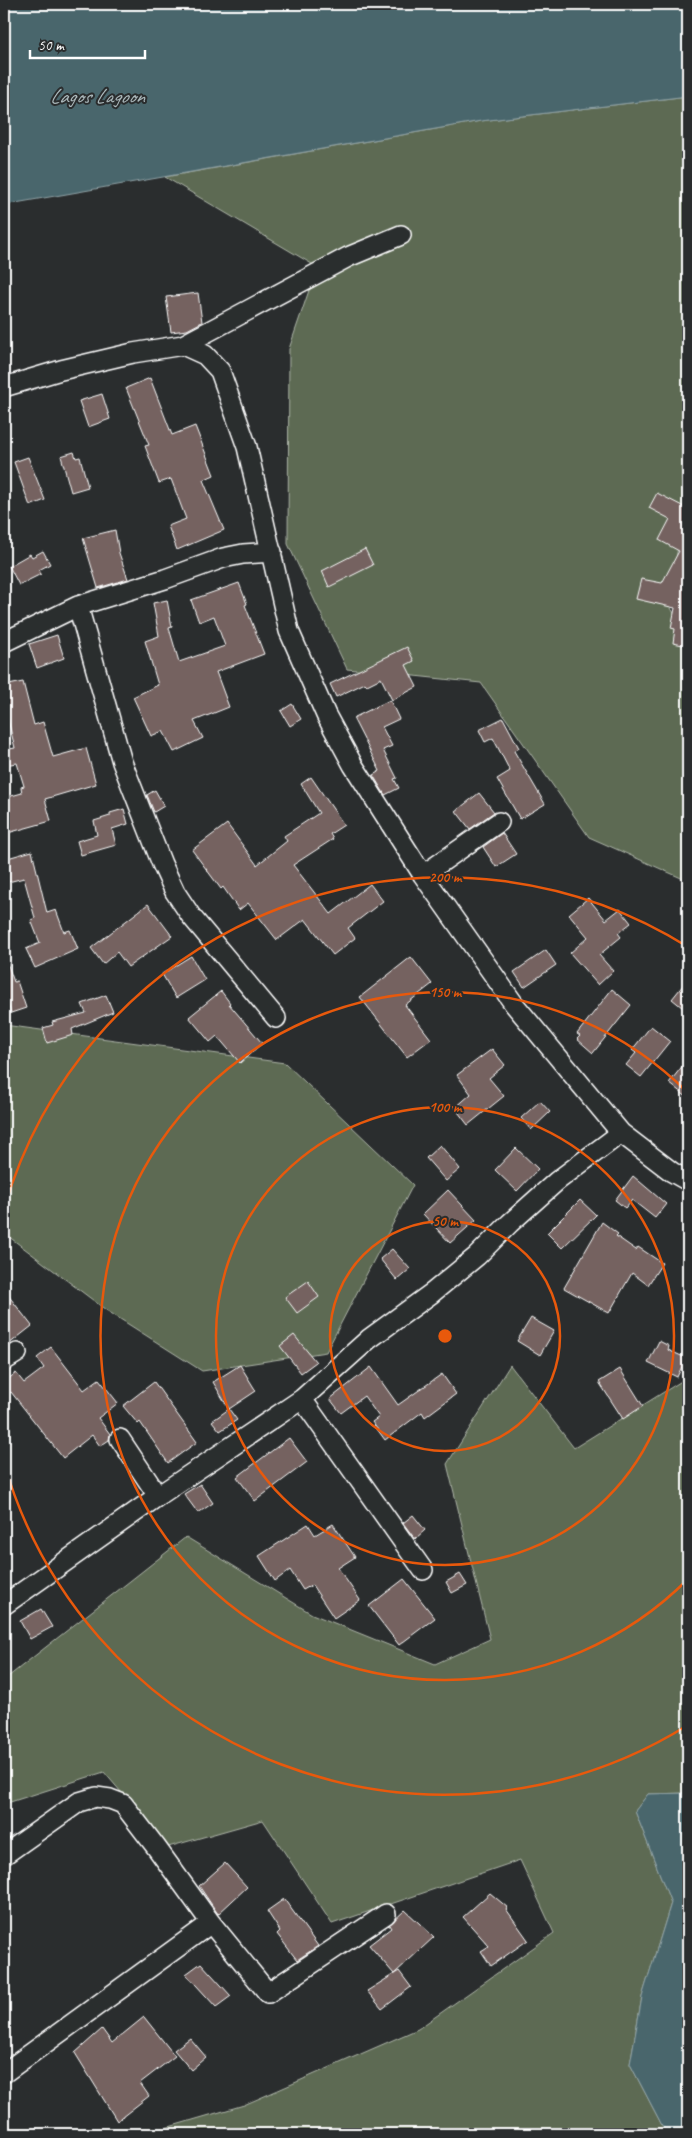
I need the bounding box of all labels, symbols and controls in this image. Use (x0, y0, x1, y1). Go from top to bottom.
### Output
scale bar (30, 28, 145, 60)
text: 50 m (38, 36, 65, 55)
water label: Lagos Lagoon (50, 83, 146, 109)
text: 200 m (429, 868, 463, 887)
text: 150 m (429, 983, 463, 1002)
text: 100 m (429, 1098, 463, 1117)
text: 50 m (432, 1212, 459, 1231)
centre of rings (436, 1327, 454, 1345)

